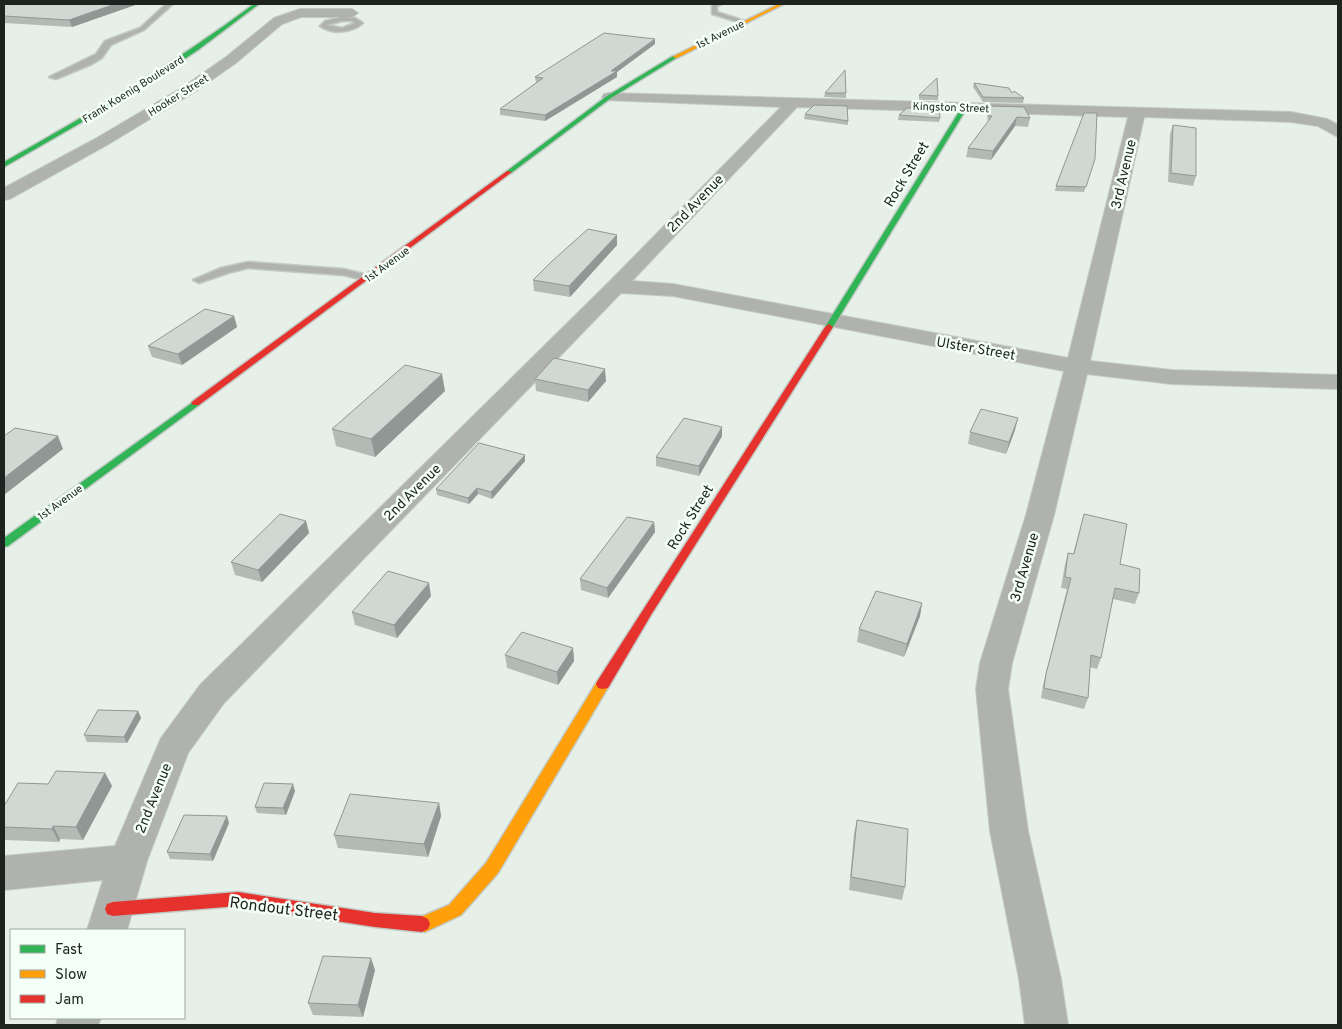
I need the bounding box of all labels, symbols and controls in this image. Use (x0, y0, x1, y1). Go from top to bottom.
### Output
street label: 1st Avenue (694, 17, 747, 53)
street label: Frank Koenig Boulevard (80, 53, 187, 127)
street label: Hooker Street (146, 72, 211, 120)
street label: Kingston Street (912, 100, 990, 116)
street label: 3rd Avenue (1108, 138, 1141, 211)
street label: Rock Street (881, 139, 933, 211)
street label: 2nd Avenue (664, 171, 728, 237)
street label: 1st Avenue (362, 244, 413, 286)
street label: Ulster Street (935, 334, 1017, 365)
street label: 2nd Avenue (381, 461, 445, 525)
street label: 1st Avenue (35, 482, 86, 524)
street label: Rock Street (665, 482, 718, 553)
street label: 3rd Avenue (1007, 531, 1043, 604)
street label: 2nd Avenue (133, 761, 176, 836)
street label: Rondout Street (228, 893, 339, 927)
legend (10, 929, 185, 1019)
text: Fast (55, 941, 83, 960)
text: Slow (55, 966, 87, 985)
text: Jam (55, 991, 84, 1010)

